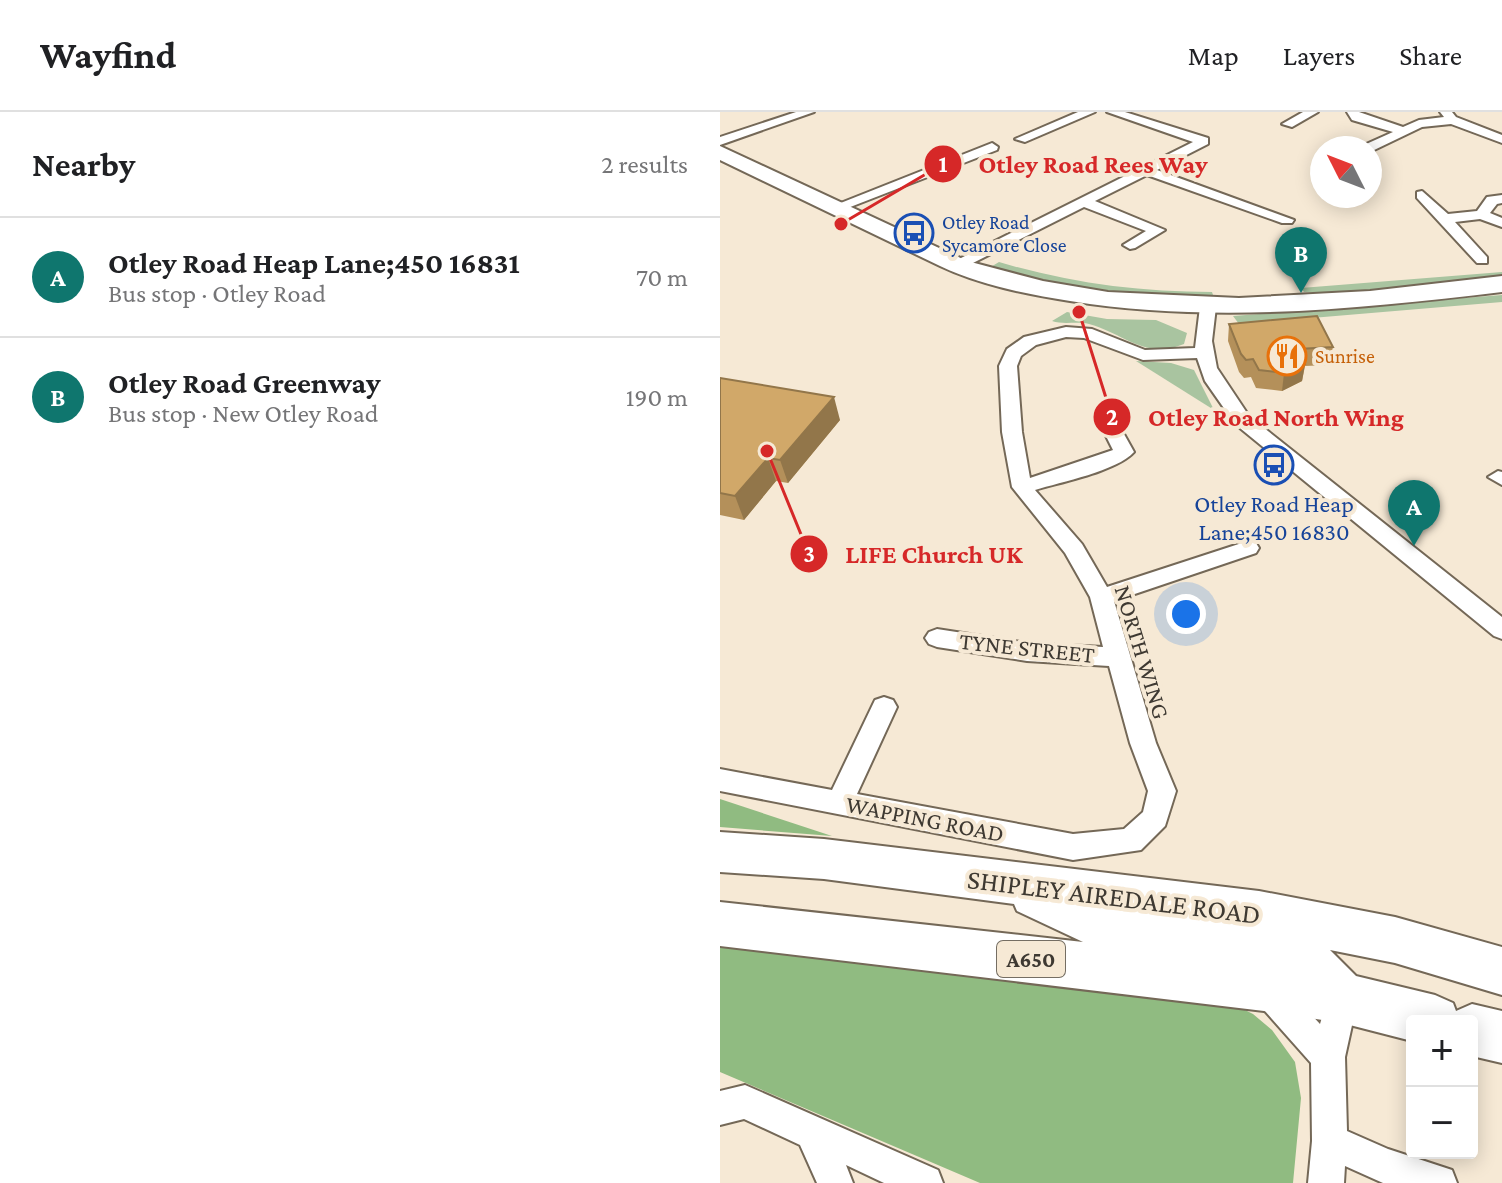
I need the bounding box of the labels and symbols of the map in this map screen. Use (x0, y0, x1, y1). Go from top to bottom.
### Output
north arrow (1310, 136, 1382, 208)
callout: Otley Road Rees Way (923, 139, 1224, 189)
text: 1 (939, 150, 948, 177)
text: Otley Road Rees Way (978, 150, 1208, 179)
place label: Otley Road Sycamore Close (942, 211, 1067, 257)
bus stop icon: Otley Road Sycamore Close (893, 212, 935, 254)
pin: B (1275, 227, 1327, 293)
restaurant icon: Sunrise (1266, 335, 1308, 377)
place label: Sunrise (1315, 345, 1375, 367)
callout: Otley Road North Wing (1092, 392, 1420, 442)
text: 2 (1106, 403, 1118, 430)
text: Otley Road North Wing (1148, 403, 1404, 432)
bus stop icon: Otley Road Heap Lane;450 16830 (1253, 444, 1295, 486)
pin: A (1388, 480, 1440, 546)
place label: Otley Road Heap Lane;450 16830 (1194, 490, 1354, 545)
callout: LIFE Church UK (789, 529, 1038, 579)
text: 3 (803, 540, 815, 567)
text: LIFE Church UK (845, 540, 1023, 569)
street label: NORTH WING (1109, 582, 1176, 722)
your location (1166, 594, 1206, 634)
street label: TYNE STREET (958, 627, 1096, 668)
street label: WAPPING ROAD (844, 790, 1006, 847)
street label: SHIPLEY AIREDALE ROAD (966, 863, 1262, 930)
road number: A650 (997, 941, 1065, 977)

